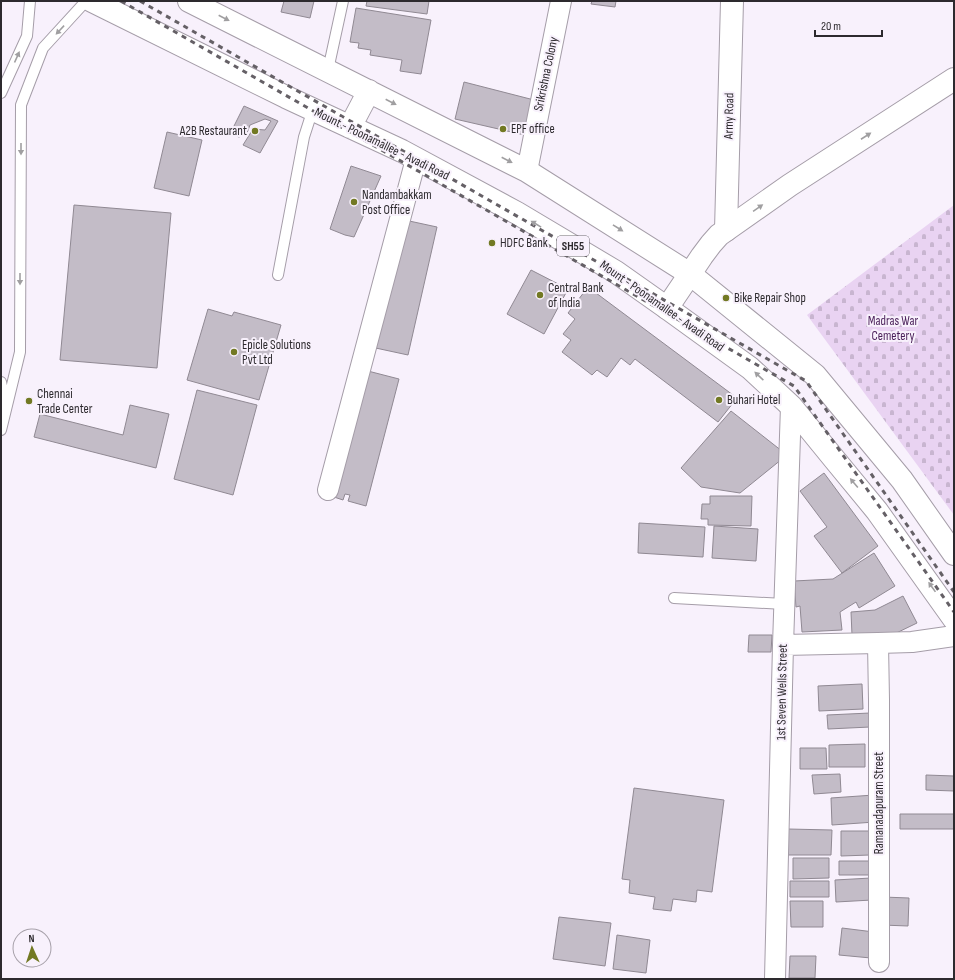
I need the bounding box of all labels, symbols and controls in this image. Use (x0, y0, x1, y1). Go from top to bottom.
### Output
scale bar (815, 12, 882, 38)
one-way arrow (219, 15, 230, 22)
text: 20 m (821, 19, 841, 34)
one-way arrow (55, 25, 64, 35)
street label: Srikrishna Colony (530, 35, 562, 113)
one-way arrow (14, 52, 20, 63)
street label: Army Road (721, 93, 737, 140)
one-way arrow (385, 98, 396, 105)
street label: Mount - Poonamallee - Avadi Road (312, 104, 452, 184)
place label: EPF office (511, 121, 555, 137)
place label: A2B Restaurant (179, 123, 247, 139)
marker: EPF office (498, 124, 508, 134)
marker: A2B Restaurant (250, 126, 260, 136)
one-way arrow (861, 132, 871, 140)
one-way arrow (18, 143, 24, 156)
one-way arrow (501, 157, 512, 164)
place label: Nandambakkam Post Office (362, 187, 432, 218)
marker: Nandambakkam Post Office (349, 197, 359, 207)
one-way arrow (753, 204, 763, 212)
one-way arrow (531, 220, 541, 228)
one-way arrow (613, 224, 623, 232)
place label: HDFC Bank (500, 235, 548, 251)
road number: SH55 (557, 236, 589, 256)
marker: HDFC Bank (487, 238, 497, 248)
street label: Mount - Poonamallee - Avadi Road (597, 257, 727, 355)
one-way arrow (17, 273, 23, 286)
place label: Central Bank of India (548, 280, 603, 311)
marker: Central Bank of India (535, 290, 545, 300)
place label: Bike Repair Shop (734, 290, 806, 306)
marker: Bike Repair Shop (721, 293, 731, 303)
park label: Madras War Cemetery (868, 313, 918, 344)
place label: Epicle Solutions Pvt Ltd (242, 337, 311, 368)
marker: Epicle Solutions Pvt Ltd (229, 347, 239, 357)
one-way arrow (754, 371, 764, 380)
place label: Chennai Trade Center (37, 386, 93, 417)
place label: Buhari Hotel (727, 392, 781, 408)
marker: Buhari Hotel (714, 395, 724, 405)
marker: Chennai Trade Center (24, 396, 34, 406)
one-way arrow (849, 478, 858, 489)
one-way arrow (927, 582, 936, 593)
street label: 1st Seven Wells Street (773, 644, 791, 740)
street label: Ramanadapuram Street (871, 752, 887, 854)
north arrow (12, 928, 52, 968)
text: N (28, 932, 35, 945)

